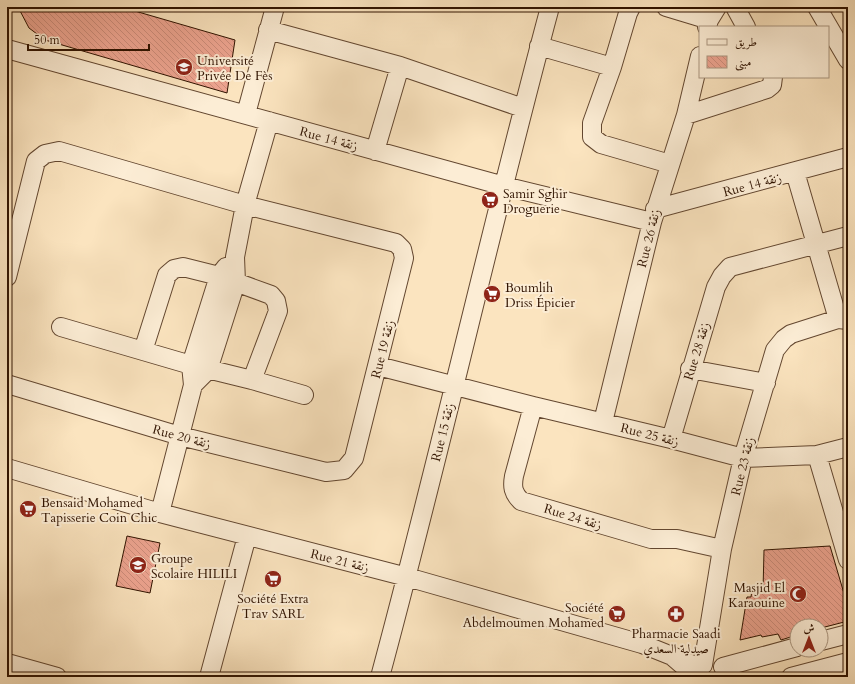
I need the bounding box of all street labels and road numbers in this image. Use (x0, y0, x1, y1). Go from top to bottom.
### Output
street label: Rue 14 زنقة (298, 123, 360, 155)
street label: Rue 14 زنقة (721, 169, 783, 201)
street label: Rue 26 زنقة (633, 207, 665, 269)
street label: Rue 19 زنقة (367, 318, 399, 380)
street label: Rue 28 زنقة (680, 320, 714, 383)
street label: Rue 15 زنقة (427, 401, 459, 463)
street label: Rue 25 زنقة (619, 419, 681, 451)
street label: Rue 20 زنقة (151, 421, 213, 453)
street label: Rue 23 زنقة (727, 435, 759, 497)
street label: Rue 24 زنقة (541, 500, 604, 534)
street label: Rue 21 زنقة (309, 545, 371, 577)

